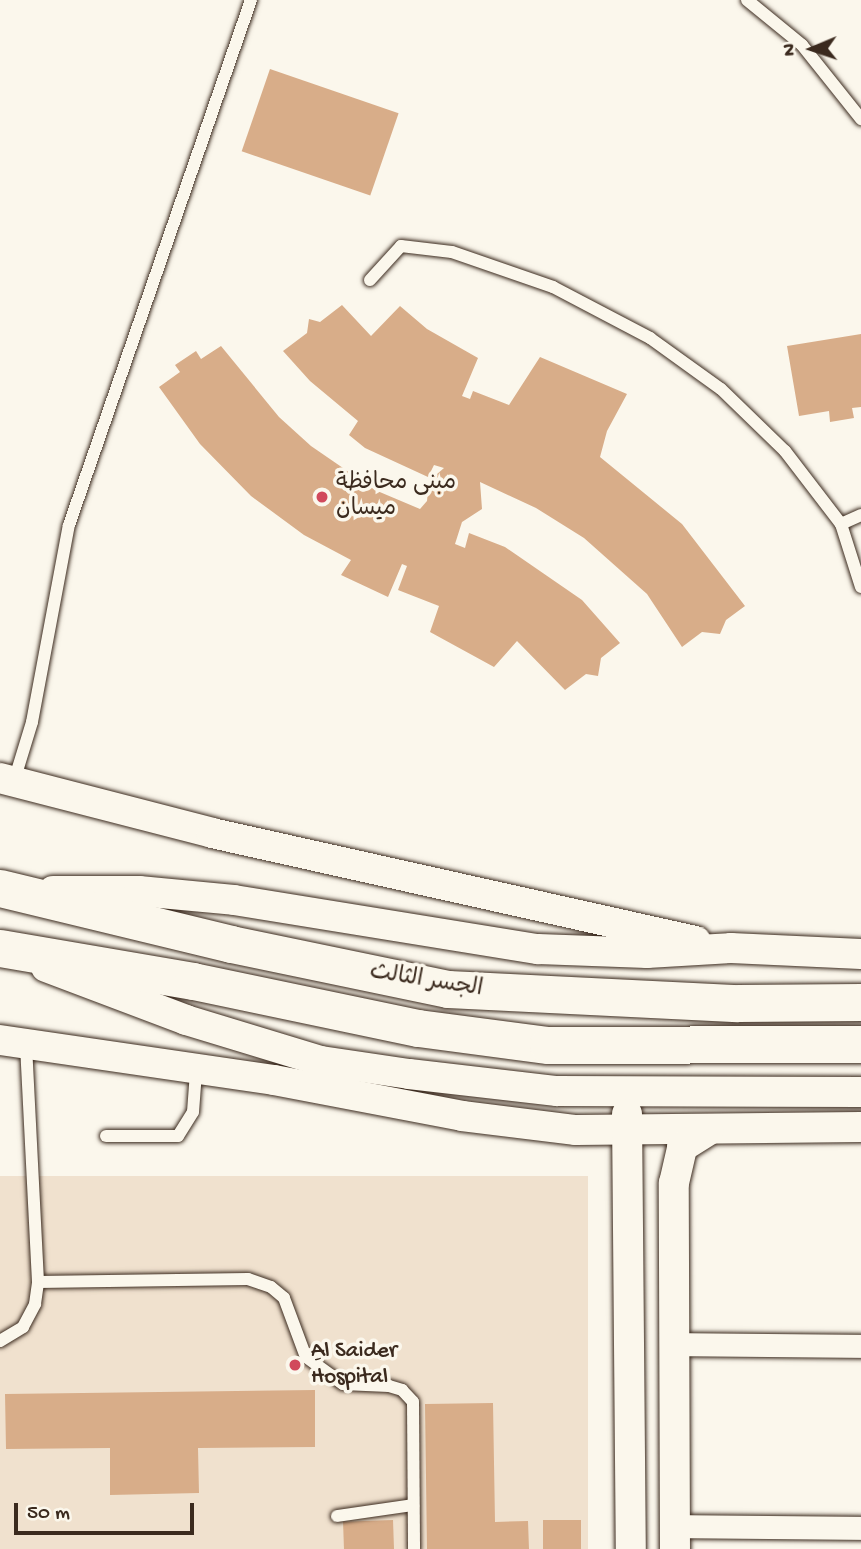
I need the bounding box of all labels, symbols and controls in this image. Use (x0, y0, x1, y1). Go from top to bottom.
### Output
north arrow (777, 14, 847, 84)
text: N (779, 43, 802, 56)
place label: مبنى محافظة ميسان (336, 470, 456, 524)
marker: مبنى محافظة ميسان (314, 489, 330, 505)
street label: الجسر الثالث (368, 959, 484, 1005)
place label: ِAl Saider Hospital (311, 1338, 397, 1392)
marker: ِAl Saider Hospital (285, 1355, 305, 1375)
scale bar (18, 1490, 198, 1534)
text: 50 m (27, 1502, 70, 1527)

